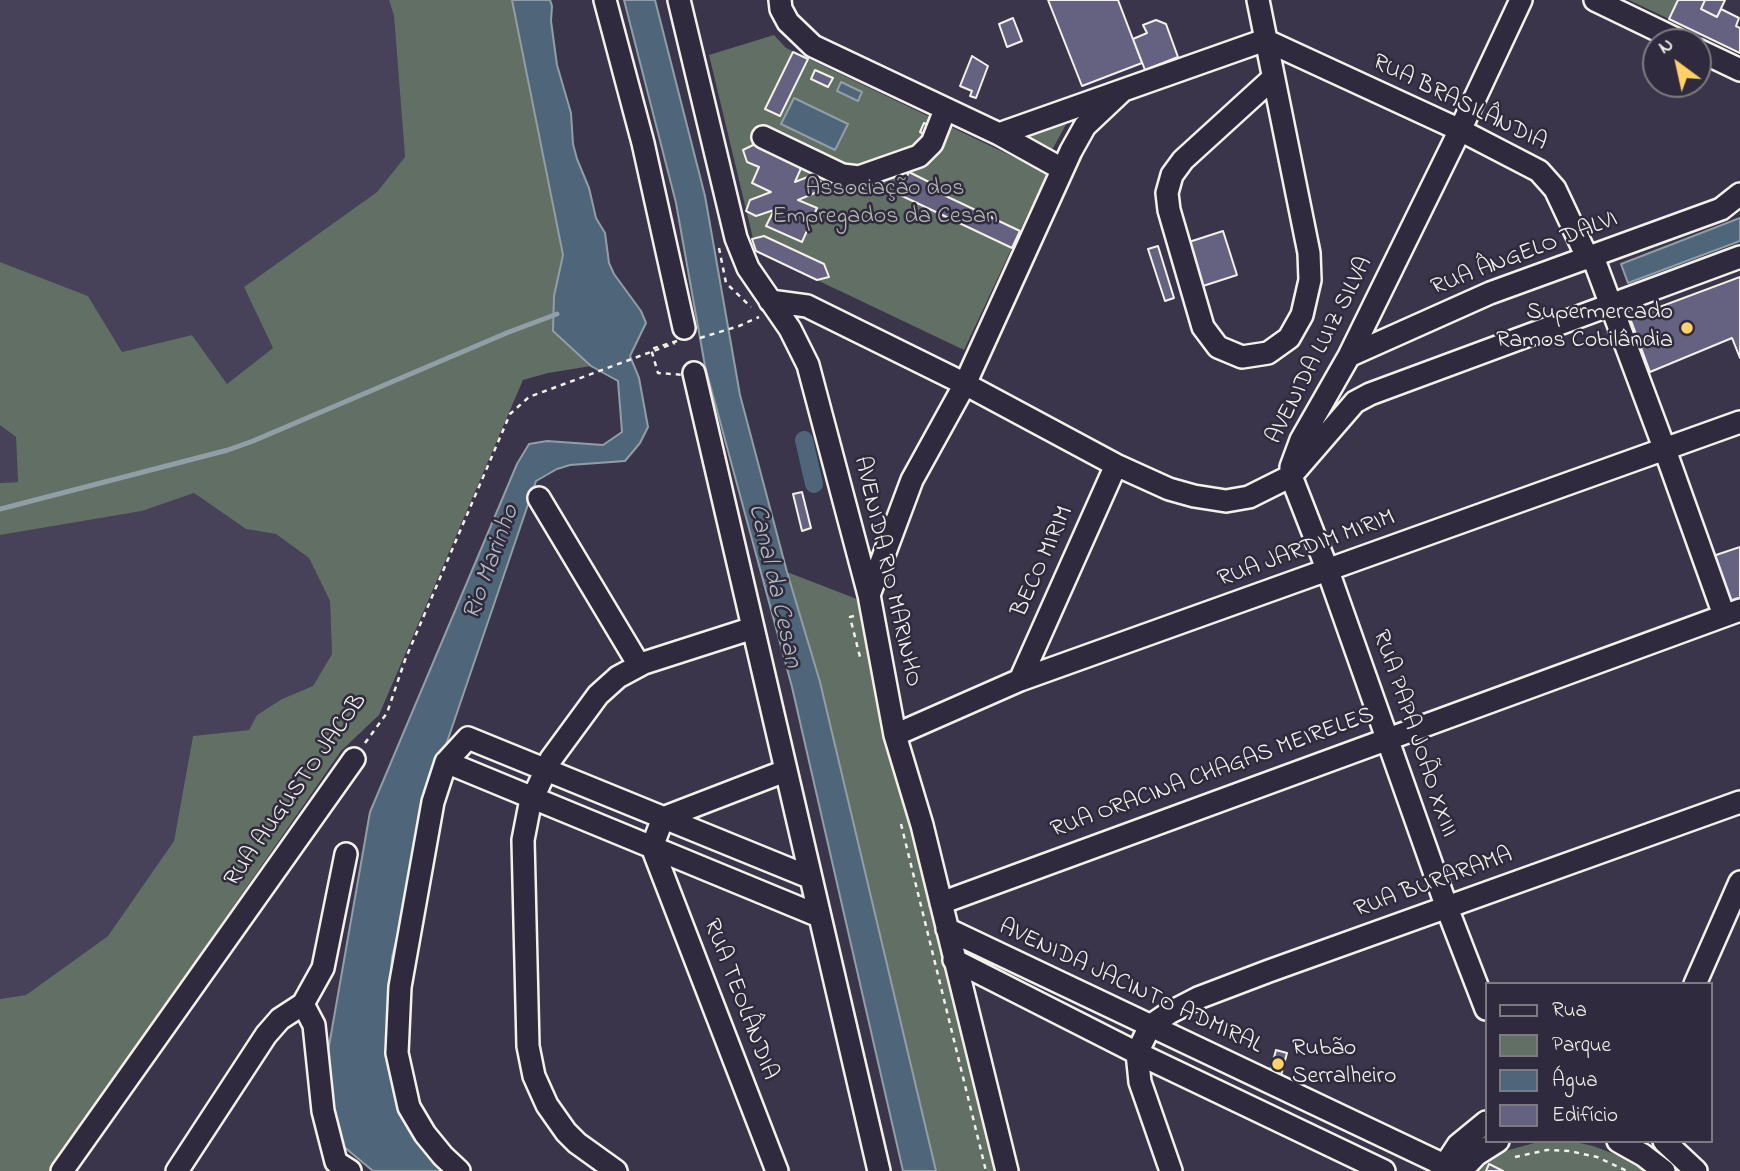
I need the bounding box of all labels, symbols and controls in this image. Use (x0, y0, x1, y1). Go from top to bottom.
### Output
north arrow (1642, 28, 1712, 98)
text: N (1654, 32, 1679, 61)
street label: RUA BRASILÂNDIA (1367, 49, 1551, 159)
park label: Associação dos Empregados da Cesan (772, 176, 998, 232)
street label: RUA ÂNGELO DALVI (1428, 206, 1622, 304)
street label: AVENIDA LUIZ SILVA (1261, 253, 1381, 449)
place label: Supermercado Ramos Cobilândia (1496, 300, 1673, 356)
marker: Supermercado Ramos Cobilândia (1679, 320, 1695, 336)
street label: AVENIDA RIO MARINHO (845, 454, 927, 690)
water label: Rio Marinho (458, 501, 528, 625)
water label: Canal da Cesan (739, 501, 807, 671)
street label: BECO MIRIM (1007, 502, 1081, 622)
street label: RUA JARDIM MIRIM (1214, 505, 1400, 595)
street label: RUA PAPA JOÃO XXIII (1364, 627, 1462, 841)
street label: RUA AUGUSTO JACOB (219, 689, 375, 893)
street label: RUA ORACINA CHAGAS MEIRELES (1047, 702, 1379, 846)
street label: RUA BURARAMA (1351, 842, 1517, 926)
street label: AVENIDA JACINTO ADMIRAL (994, 914, 1266, 1062)
street label: RUA TEOLÂNDIA (695, 916, 783, 1084)
legend (1484, 982, 1712, 1143)
text: Rua (1552, 996, 1587, 1026)
text: Parque (1552, 1031, 1611, 1061)
place label: Rubão Serralheiro (1292, 1036, 1396, 1092)
marker: Rubão Serralheiro (1270, 1056, 1286, 1072)
text: Água (1552, 1066, 1598, 1096)
text: Edifício (1552, 1101, 1618, 1131)

